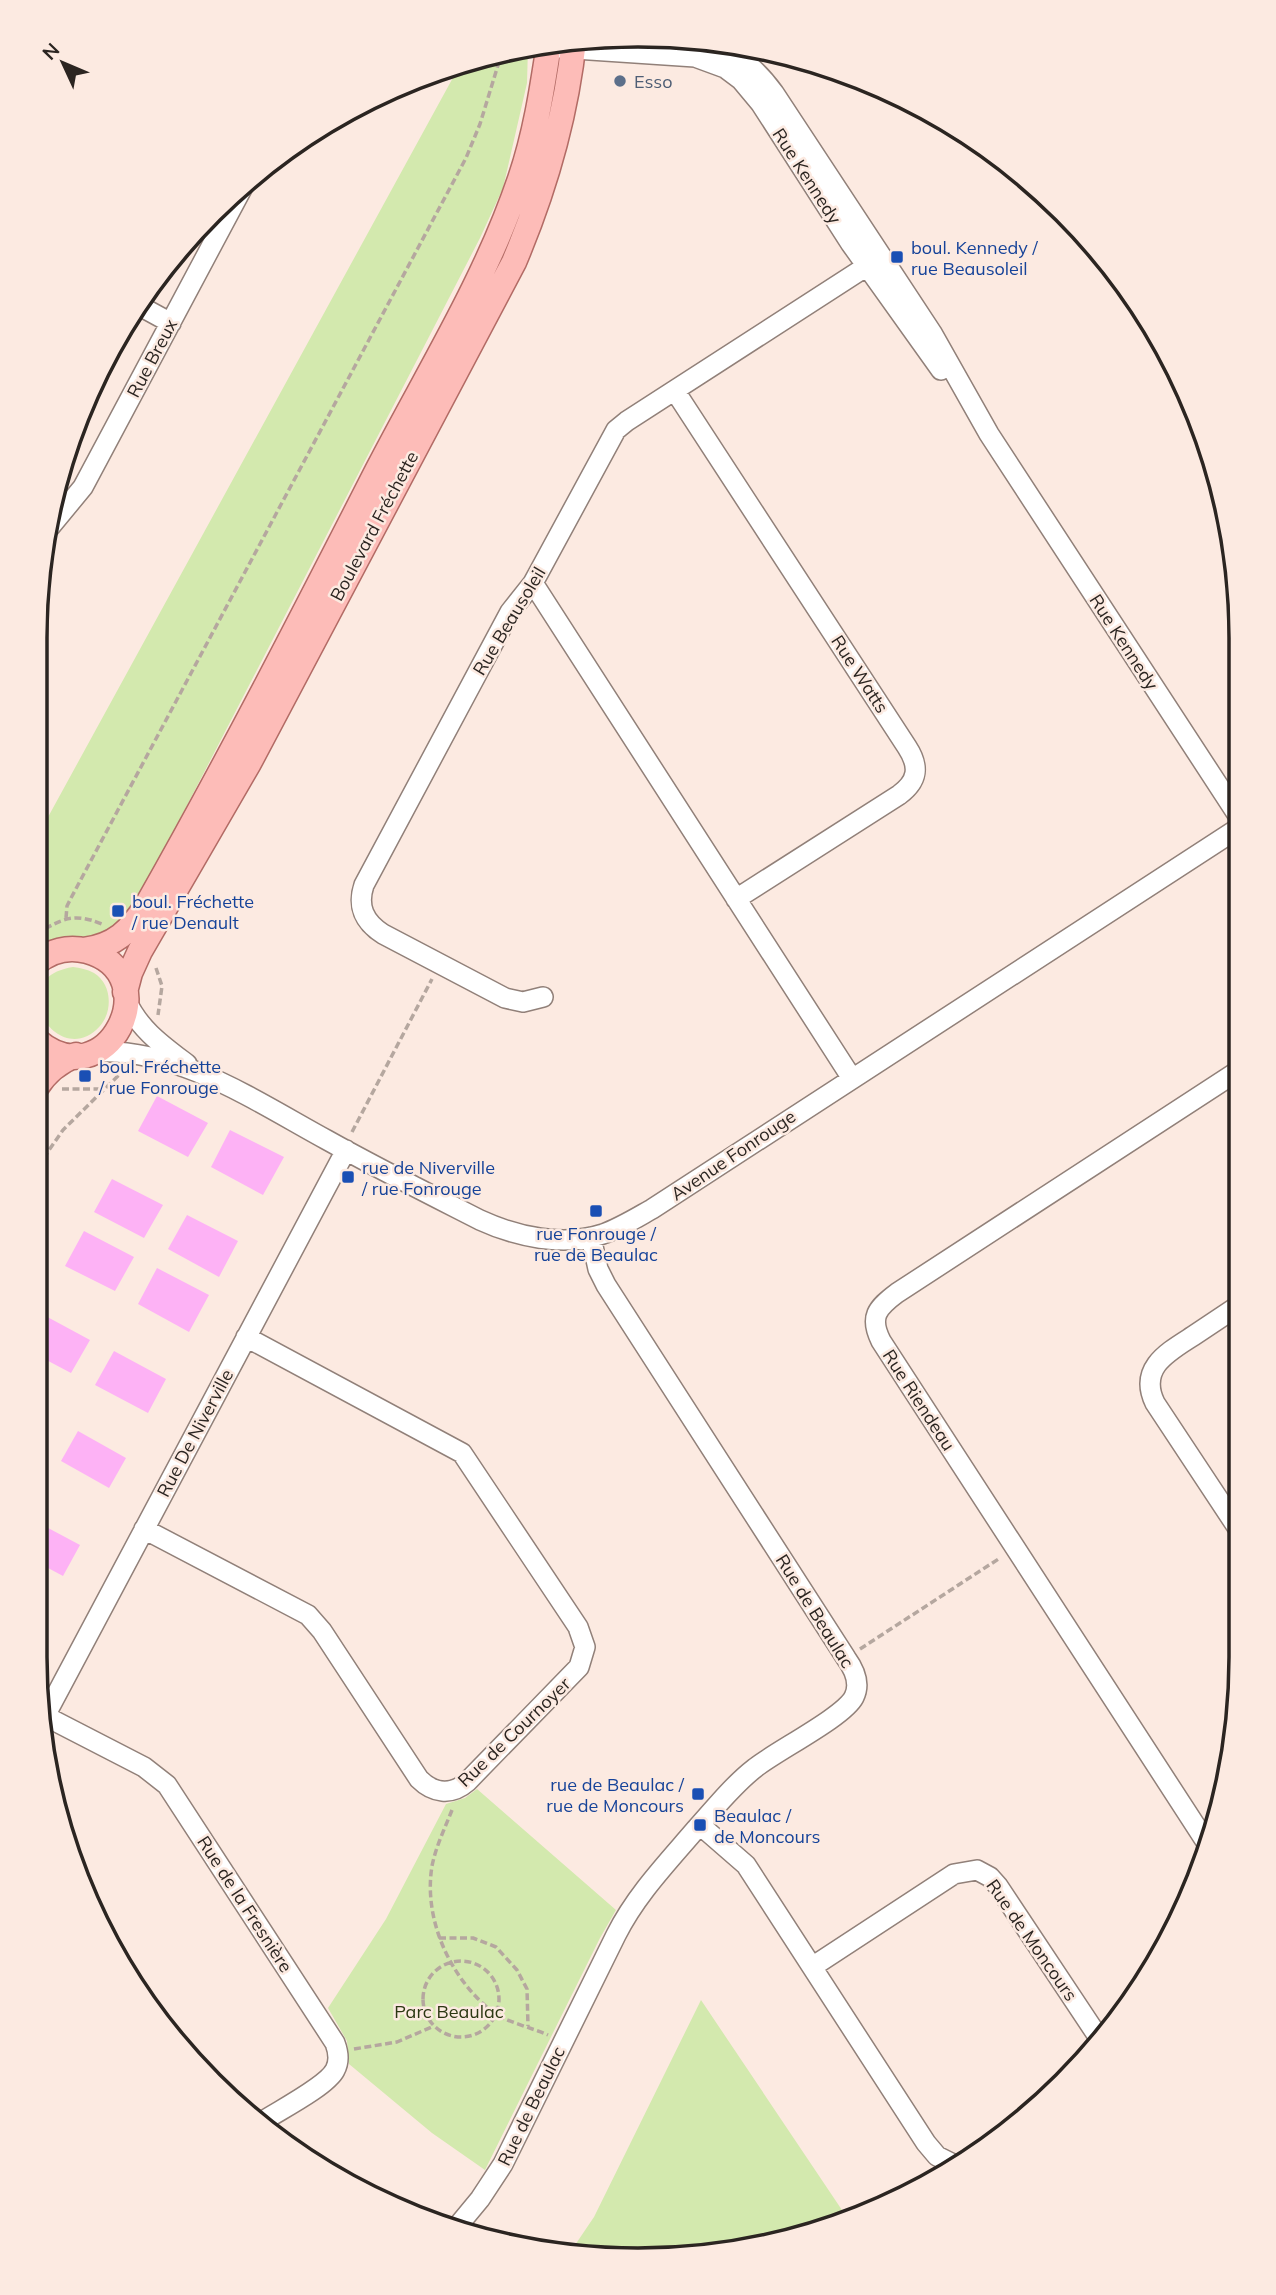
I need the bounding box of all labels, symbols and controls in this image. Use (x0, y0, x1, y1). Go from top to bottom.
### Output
north arrow (28, 28, 98, 98)
text: N (37, 38, 64, 65)
place label: Esso (634, 70, 673, 93)
marker: Esso (612, 73, 628, 89)
street label: Rue Kennedy (768, 124, 847, 229)
place label: boul. Kennedy / rue Beausoleil (911, 236, 1038, 280)
marker: boul. Kennedy / rue Beausoleil (889, 249, 905, 265)
street label: Rue Breux (122, 314, 182, 401)
street label: Boulevard Fréchette (325, 447, 423, 605)
street label: Rue Beausoleil (468, 563, 550, 679)
street label: Rue Kennedy (1085, 590, 1164, 695)
street label: Rue Watts (826, 631, 894, 717)
place label: boul. Fréchette / rue Denault (131, 890, 254, 934)
marker: boul. Fréchette / rue Denault (110, 903, 126, 919)
place label: boul. Fréchette / rue Fonrouge (98, 1055, 221, 1099)
marker: boul. Fréchette / rue Fonrouge (77, 1068, 93, 1084)
street label: Avenue Fonrouge (666, 1105, 800, 1205)
place label: rue de Niverville / rue Fonrouge (361, 1156, 495, 1200)
marker: rue de Niverville / rue Fonrouge (340, 1169, 356, 1185)
marker: rue Fonrouge / rue de Beaulac (588, 1203, 604, 1219)
place label: rue Fonrouge / rue de Beaulac (534, 1222, 658, 1266)
street label: Rue Riendeau (878, 1345, 960, 1455)
street label: Rue De Niverville (152, 1365, 238, 1501)
street label: Rue de Beaulac (771, 1550, 859, 1672)
street label: Rue de Cournoyer (453, 1672, 576, 1792)
place label: rue de Beaulac / rue de Moncours (546, 1773, 685, 1817)
marker: rue de Beaulac / rue de Moncours (690, 1786, 706, 1802)
place label: Beaulac / de Moncours (714, 1804, 820, 1848)
marker: Beaulac / de Moncours (692, 1817, 708, 1833)
street label: Rue de la Fresnière (192, 1831, 298, 1977)
street label: Rue de Moncours (981, 1875, 1083, 2005)
park label: Parc Beaulac (394, 2000, 504, 2023)
street label: Rue de Beaulac (492, 2043, 570, 2169)

